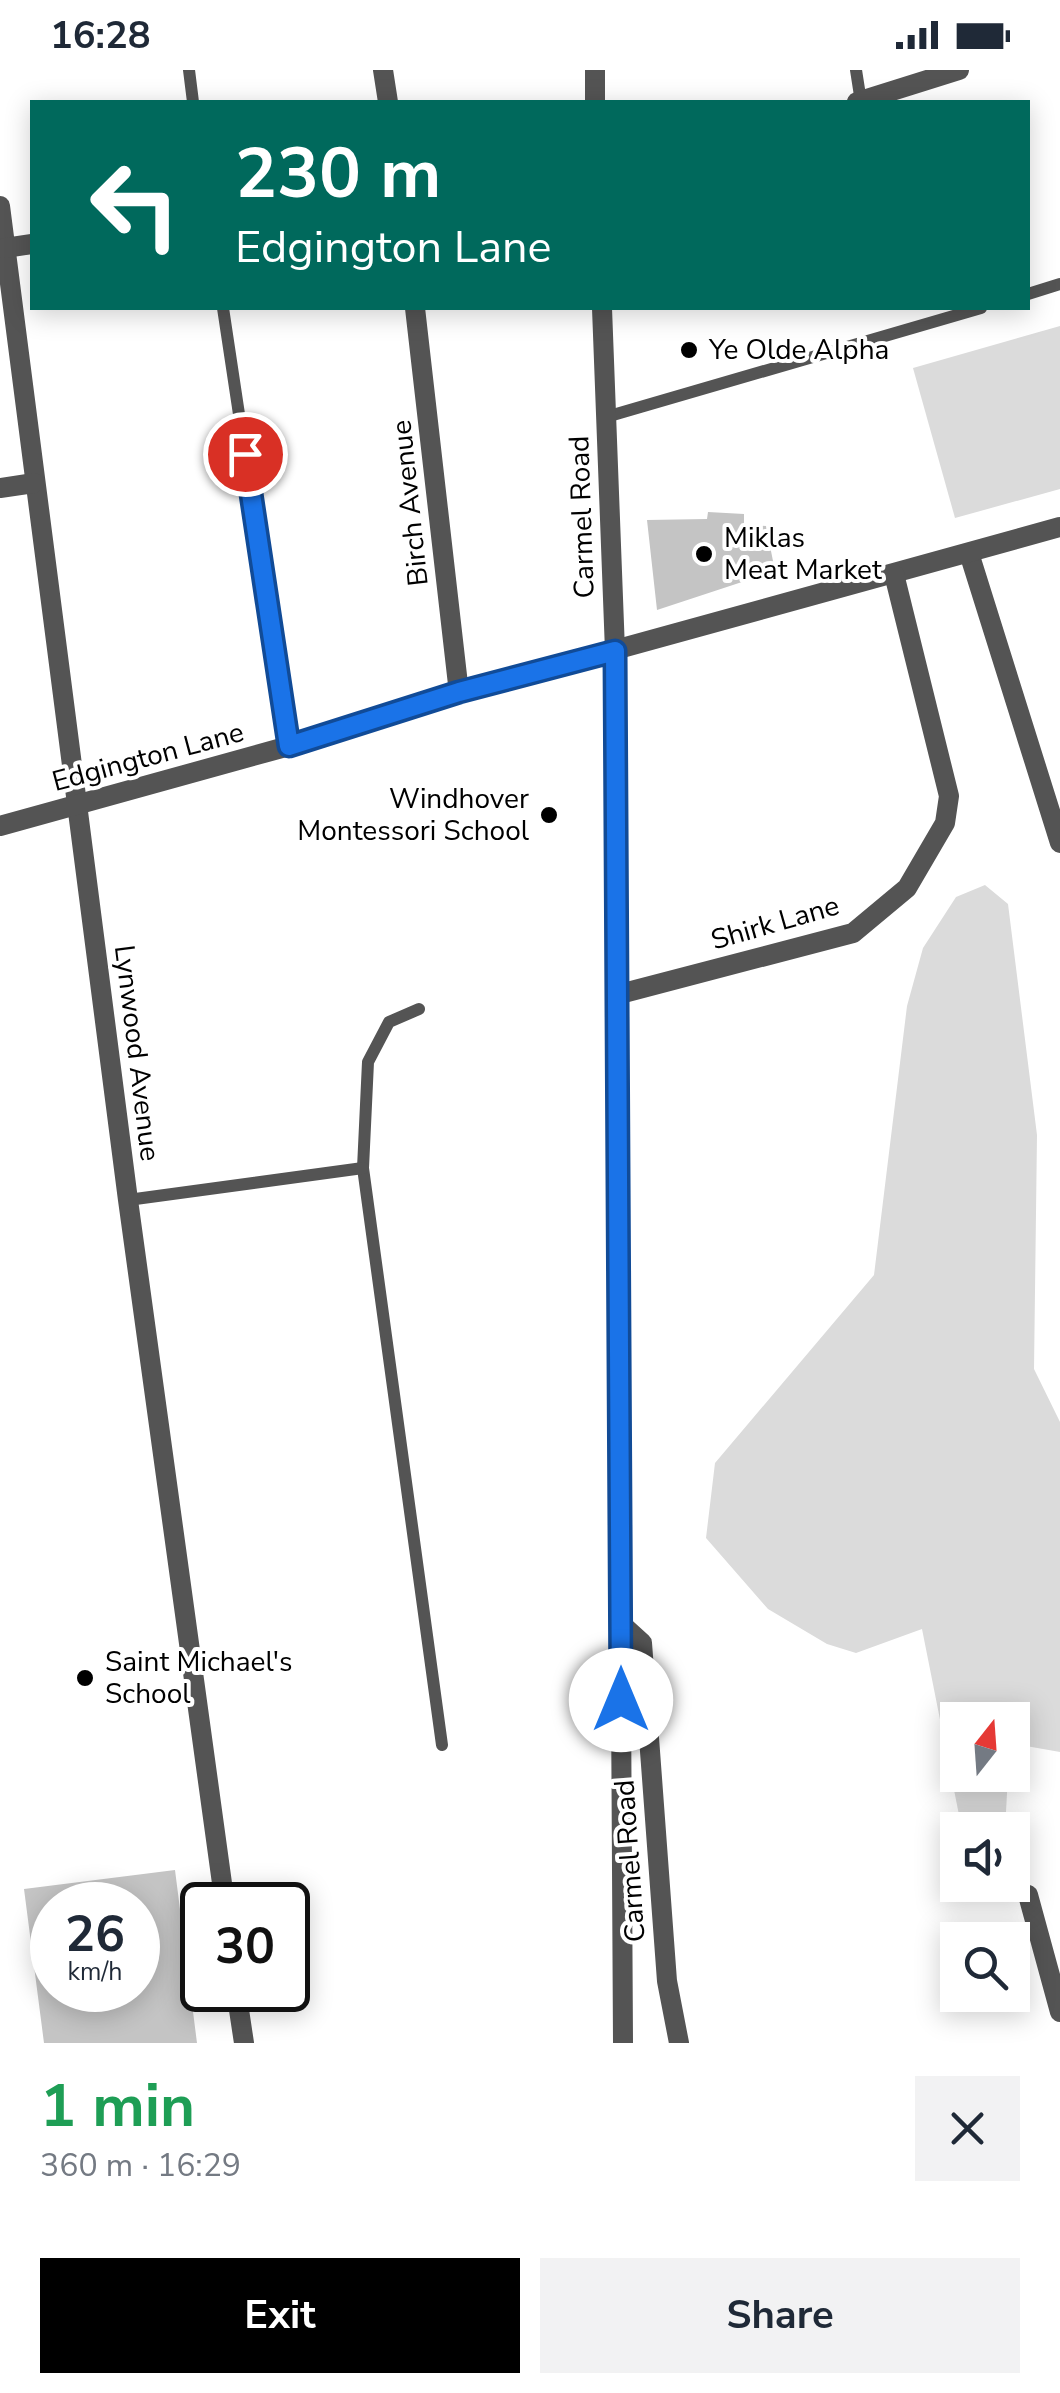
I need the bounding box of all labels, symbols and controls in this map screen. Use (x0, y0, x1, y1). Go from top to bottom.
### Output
text: 16:28 (50, 10, 151, 61)
text: 230 m (235, 126, 441, 222)
icon: left (70, 140, 200, 270)
text: Edgington Lane (235, 217, 551, 278)
place label: Ye Olde Alpha (708, 331, 889, 369)
marker: Ye Olde Alpha (678, 339, 700, 361)
pin (203, 412, 288, 497)
street label: Birch Avenue (382, 418, 438, 588)
icon: arrive (218, 427, 273, 482)
street label: Carmel Road (560, 435, 604, 599)
place label: Miklas Meat Market (724, 519, 882, 589)
marker: Miklas Meat Market (693, 543, 715, 565)
street label: Edgington Lane (48, 713, 248, 801)
place label: Windhover Montessori School (297, 780, 530, 850)
marker: Windhover Montessori School (538, 804, 560, 826)
street label: Shirk Lane (706, 887, 844, 959)
street label: Lynwood Avenue (105, 943, 169, 1163)
place label: Saint Michael's School (105, 1643, 292, 1713)
position arrow (569, 1648, 673, 1752)
marker: Saint Michael's School (74, 1667, 96, 1689)
north arrow (940, 1702, 1030, 1792)
map controls (940, 1702, 1030, 2012)
street label: Carmel Road (605, 1778, 655, 1944)
button: sound (940, 1812, 1030, 1902)
speed limit sign: 30 (180, 1882, 310, 2012)
text: 26 (65, 1900, 125, 1969)
button: search (940, 1922, 1030, 2012)
text: km/h (67, 1955, 123, 1989)
text: 1 min (40, 2065, 195, 2147)
button: close (915, 2076, 1020, 2181)
text: 360 m · 16:29 (40, 2144, 241, 2187)
button: Exit (40, 2258, 520, 2373)
button: Share (540, 2258, 1020, 2373)

